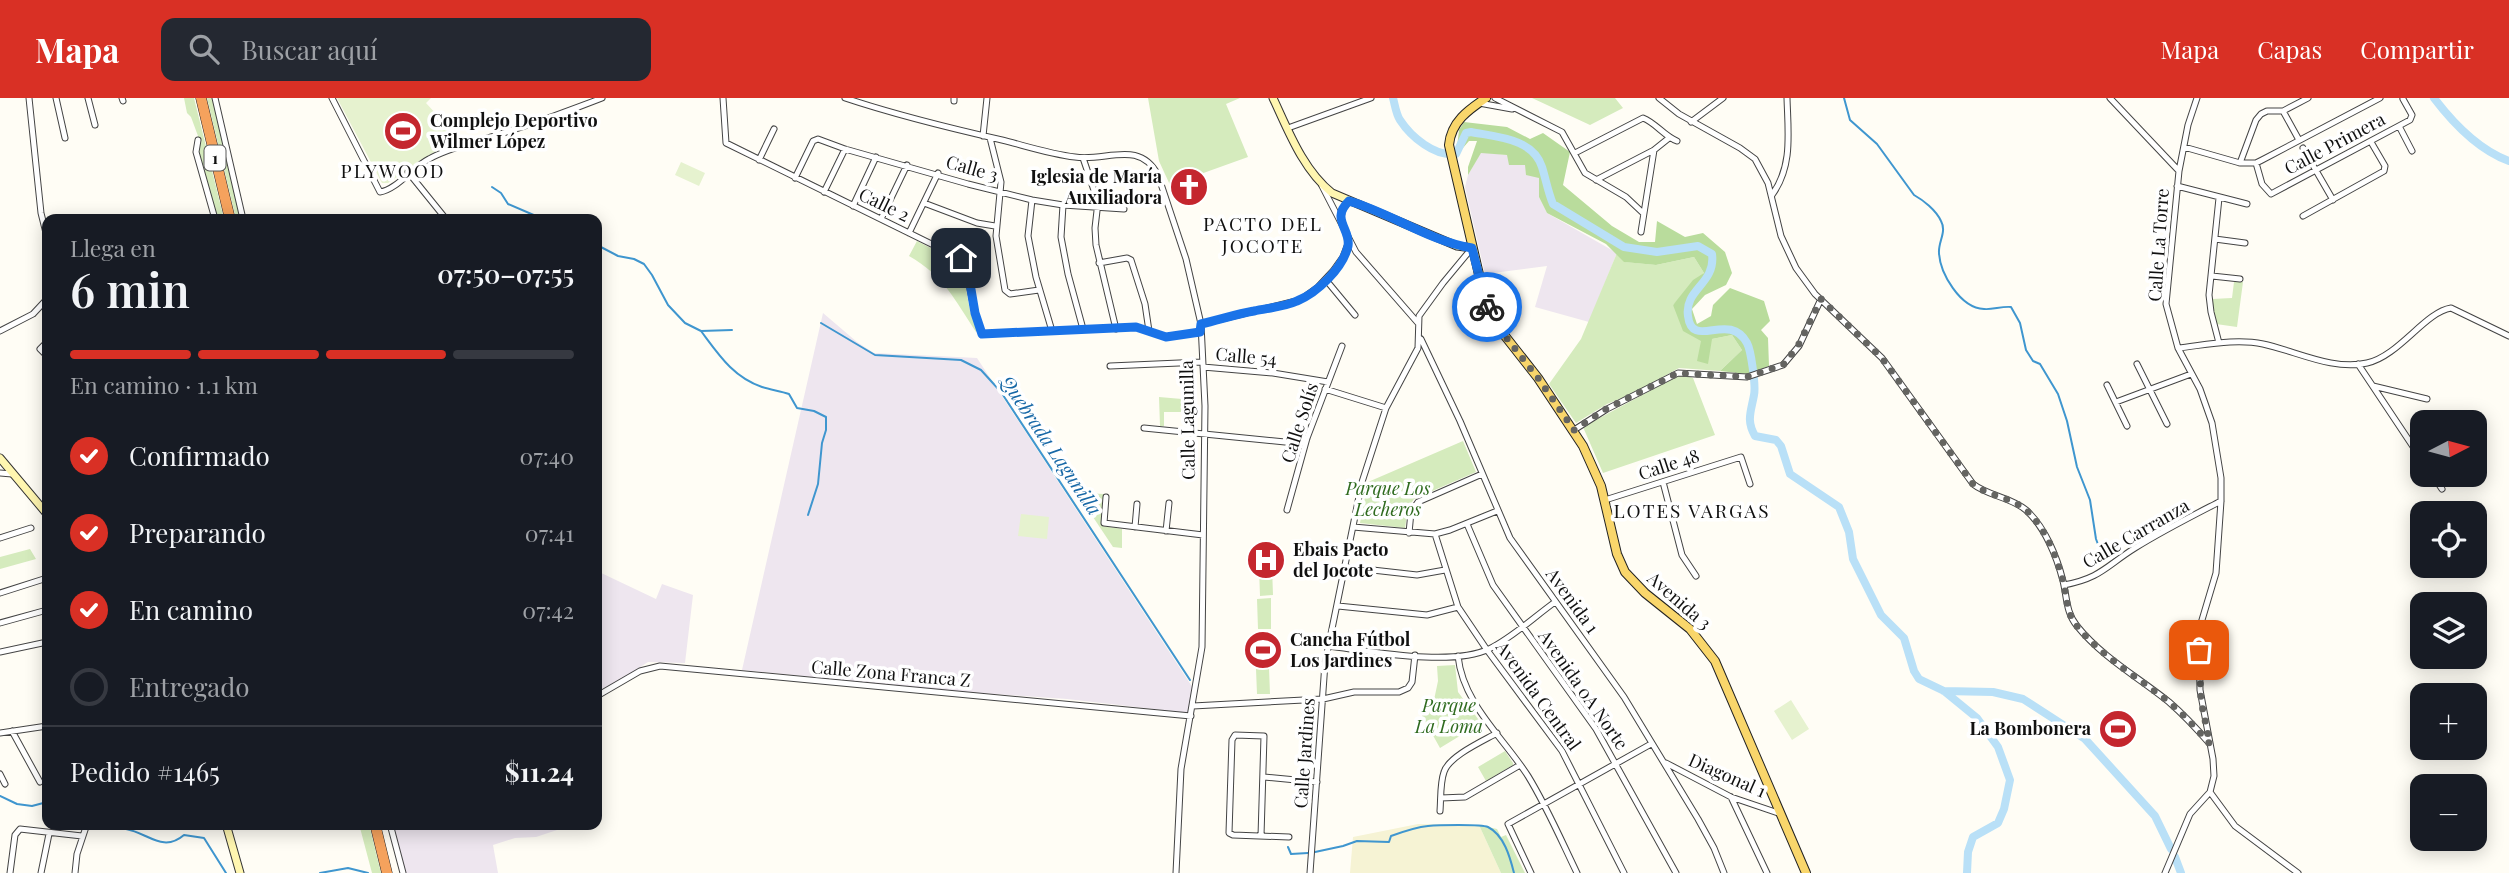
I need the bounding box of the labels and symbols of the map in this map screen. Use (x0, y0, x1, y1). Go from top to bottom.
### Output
street label: Calle Primera (2280, 106, 2389, 180)
place label: Complejo Deportivo Wilmer López (429, 108, 598, 153)
sports icon: Complejo Deportivo Wilmer López (382, 110, 424, 152)
road number: 1 (204, 146, 226, 170)
street label: Calle 3 (943, 149, 1001, 187)
district label: PLYWOOD (341, 157, 445, 183)
place label: Iglesia de María Auxiliadora (1030, 164, 1163, 209)
church icon: Iglesia de María Auxiliadora (1168, 166, 1210, 208)
street label: Calle 2 (855, 182, 914, 227)
street label: Calle La Torre (2142, 187, 2174, 302)
district label: PACTO DEL JOCOTE (1203, 210, 1323, 258)
pin (931, 228, 991, 288)
courier (1452, 272, 1522, 342)
street label: Calle 54 (1214, 341, 1278, 371)
street label: Calle Lagunilla (1174, 360, 1200, 480)
water label: Quebrada Lagunilla (995, 368, 1108, 520)
street label: Calle Solís (1275, 380, 1323, 466)
north arrow (2410, 410, 2487, 486)
street label: Calle 48 (1635, 443, 1702, 485)
park label: Parque Los Lecheros (1345, 476, 1431, 521)
street label: Calle Carranza (2078, 493, 2193, 573)
district label: LOTES VARGAS (1613, 497, 1771, 523)
place label: Ebais Pacto del Jocote (1293, 537, 1388, 582)
hospital icon: Ebais Pacto del Jocote (1245, 539, 1287, 581)
street label: Avenida 1 (1540, 562, 1605, 638)
street label: Avenida 3 (1642, 565, 1717, 635)
pin (2169, 620, 2229, 680)
street label: Avenida 0A Norte (1533, 624, 1634, 754)
place label: Cancha Fútbol Los Jardines (1290, 627, 1411, 672)
sports icon: Cancha Fútbol Los Jardines (1242, 629, 1284, 671)
street label: Avenida Central (1490, 635, 1587, 755)
street label: Calle Zona Franca Z (810, 654, 972, 692)
park label: Parque La Loma (1414, 693, 1483, 738)
street label: Calle Jardines (1288, 697, 1320, 809)
sports icon: La Bombonera (2097, 708, 2139, 750)
place label: La Bombonera (1970, 716, 2092, 740)
street label: Diagonal 1 (1685, 747, 1770, 803)

